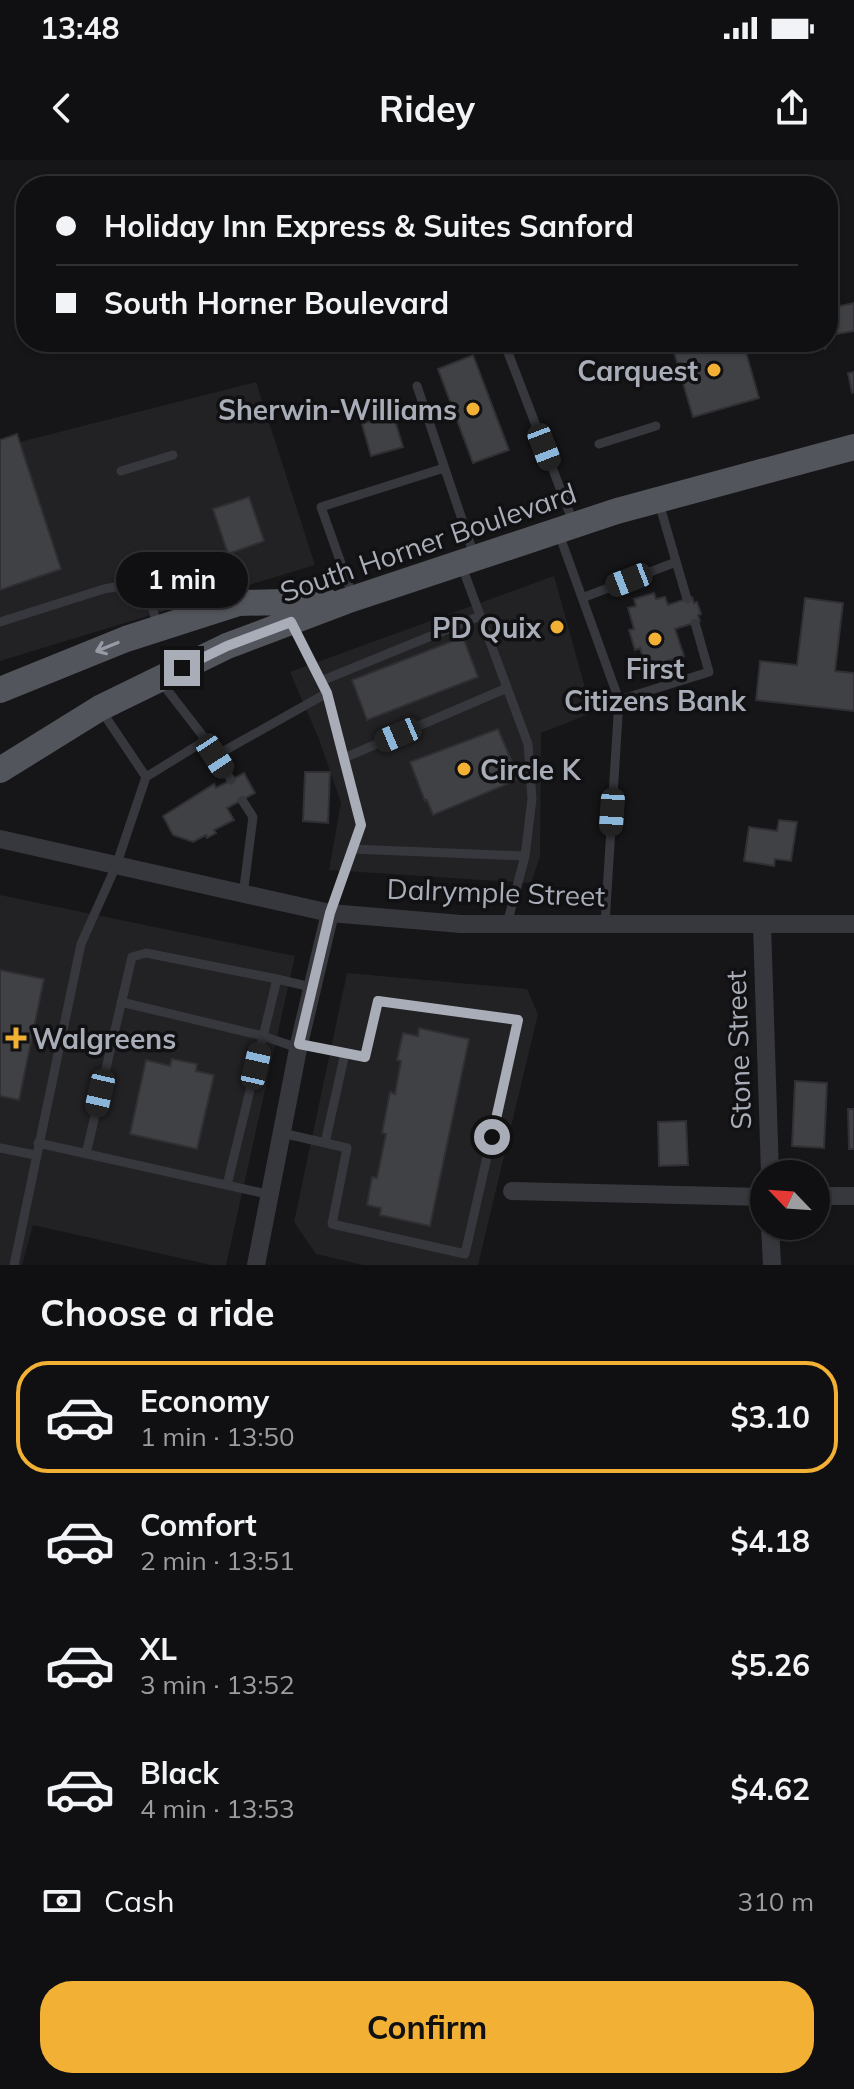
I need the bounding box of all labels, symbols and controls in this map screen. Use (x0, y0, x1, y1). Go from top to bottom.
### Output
text: 13:48 (40, 9, 119, 47)
icon: back (40, 86, 84, 130)
text: Ridey (379, 86, 475, 131)
icon: share (770, 86, 814, 130)
text: Holiday Inn Express & Suites Sanford (104, 207, 634, 245)
text: South Horner Boulevard (104, 284, 449, 322)
place label: Carquest (577, 353, 698, 388)
marker: Carquest (705, 361, 723, 379)
place label: Sherwin-Williams (218, 392, 457, 427)
marker: Sherwin-Williams (464, 400, 482, 418)
car (524, 420, 564, 474)
street label: South Horner Boulevard (275, 475, 581, 609)
callout: 1 min (116, 552, 248, 608)
car (602, 560, 656, 600)
text: 1 min (148, 563, 216, 596)
place label: PD Quix (432, 610, 542, 645)
marker: PD Quix (548, 618, 566, 636)
marker: First Citizens Bank (646, 630, 664, 648)
one-way arrow (95, 641, 120, 655)
route end (164, 650, 200, 686)
place label: First Citizens Bank (564, 651, 746, 718)
car (371, 715, 425, 755)
car (192, 729, 238, 783)
place label: Circle K (480, 752, 582, 787)
marker: Circle K (455, 760, 473, 778)
car (598, 787, 626, 837)
street label: Dalrymple Street (386, 871, 606, 913)
street label: Stone Street (718, 970, 758, 1130)
place label: Walgreens (32, 1021, 176, 1056)
marker: Walgreens (7, 1029, 25, 1047)
car (239, 1040, 273, 1092)
car (83, 1067, 117, 1119)
route start (474, 1119, 510, 1155)
north arrow (750, 1160, 830, 1240)
map controls (750, 1160, 830, 1240)
text: Choose a ride (40, 1290, 274, 1335)
icon: car (44, 1381, 116, 1453)
text: Economy (140, 1382, 269, 1420)
text: $3.10 (731, 1398, 810, 1436)
text: 1 min · 13:50 (140, 1420, 295, 1453)
icon: car (44, 1505, 116, 1577)
text: Comfort (140, 1506, 257, 1544)
text: $4.18 (731, 1522, 810, 1560)
text: 2 min · 13:51 (140, 1544, 295, 1577)
icon: car (44, 1629, 116, 1701)
text: XL (140, 1630, 177, 1668)
text: $5.26 (731, 1646, 810, 1684)
text: 3 min · 13:52 (140, 1668, 295, 1701)
icon: car (44, 1753, 116, 1825)
text: Black (140, 1754, 219, 1792)
text: $4.62 (731, 1770, 810, 1808)
text: 4 min · 13:53 (140, 1792, 295, 1825)
icon: cash (40, 1879, 84, 1923)
text: Cash (104, 1882, 175, 1920)
text: 310 m (738, 1885, 814, 1918)
button: Confirm (40, 1981, 814, 2073)

